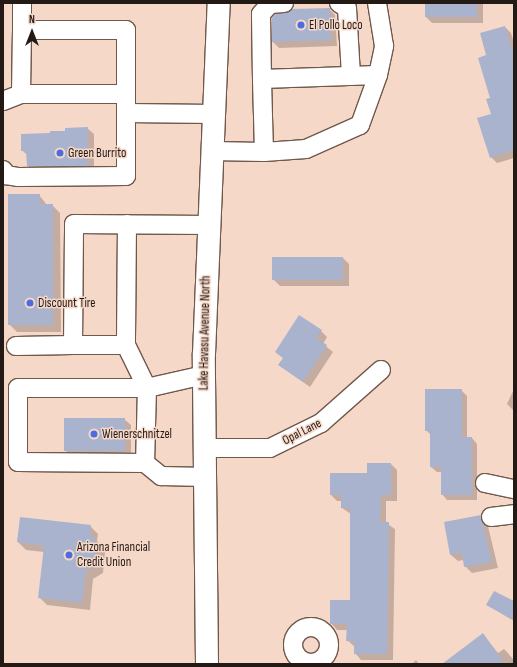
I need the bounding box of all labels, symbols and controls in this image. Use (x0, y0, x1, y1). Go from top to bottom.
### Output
north arrow (12, 12, 52, 52)
text: N (29, 13, 35, 26)
place label: El Pollo Loco (309, 17, 363, 33)
marker: El Pollo Loco (296, 20, 306, 30)
place label: Green Burrito (68, 145, 126, 161)
marker: Green Burrito (55, 148, 65, 158)
street label: Lake Havasu Avenue North (196, 276, 214, 390)
place label: Discount Tire (38, 295, 96, 311)
marker: Discount Tire (25, 298, 35, 308)
street label: Opal Lane (280, 416, 324, 448)
place label: Wienerschnitzel (102, 426, 172, 442)
marker: Wienerschnitzel (89, 429, 99, 439)
place label: Arizona Financial Credit Union (77, 540, 150, 571)
marker: Arizona Financial Credit Union (64, 550, 74, 560)

